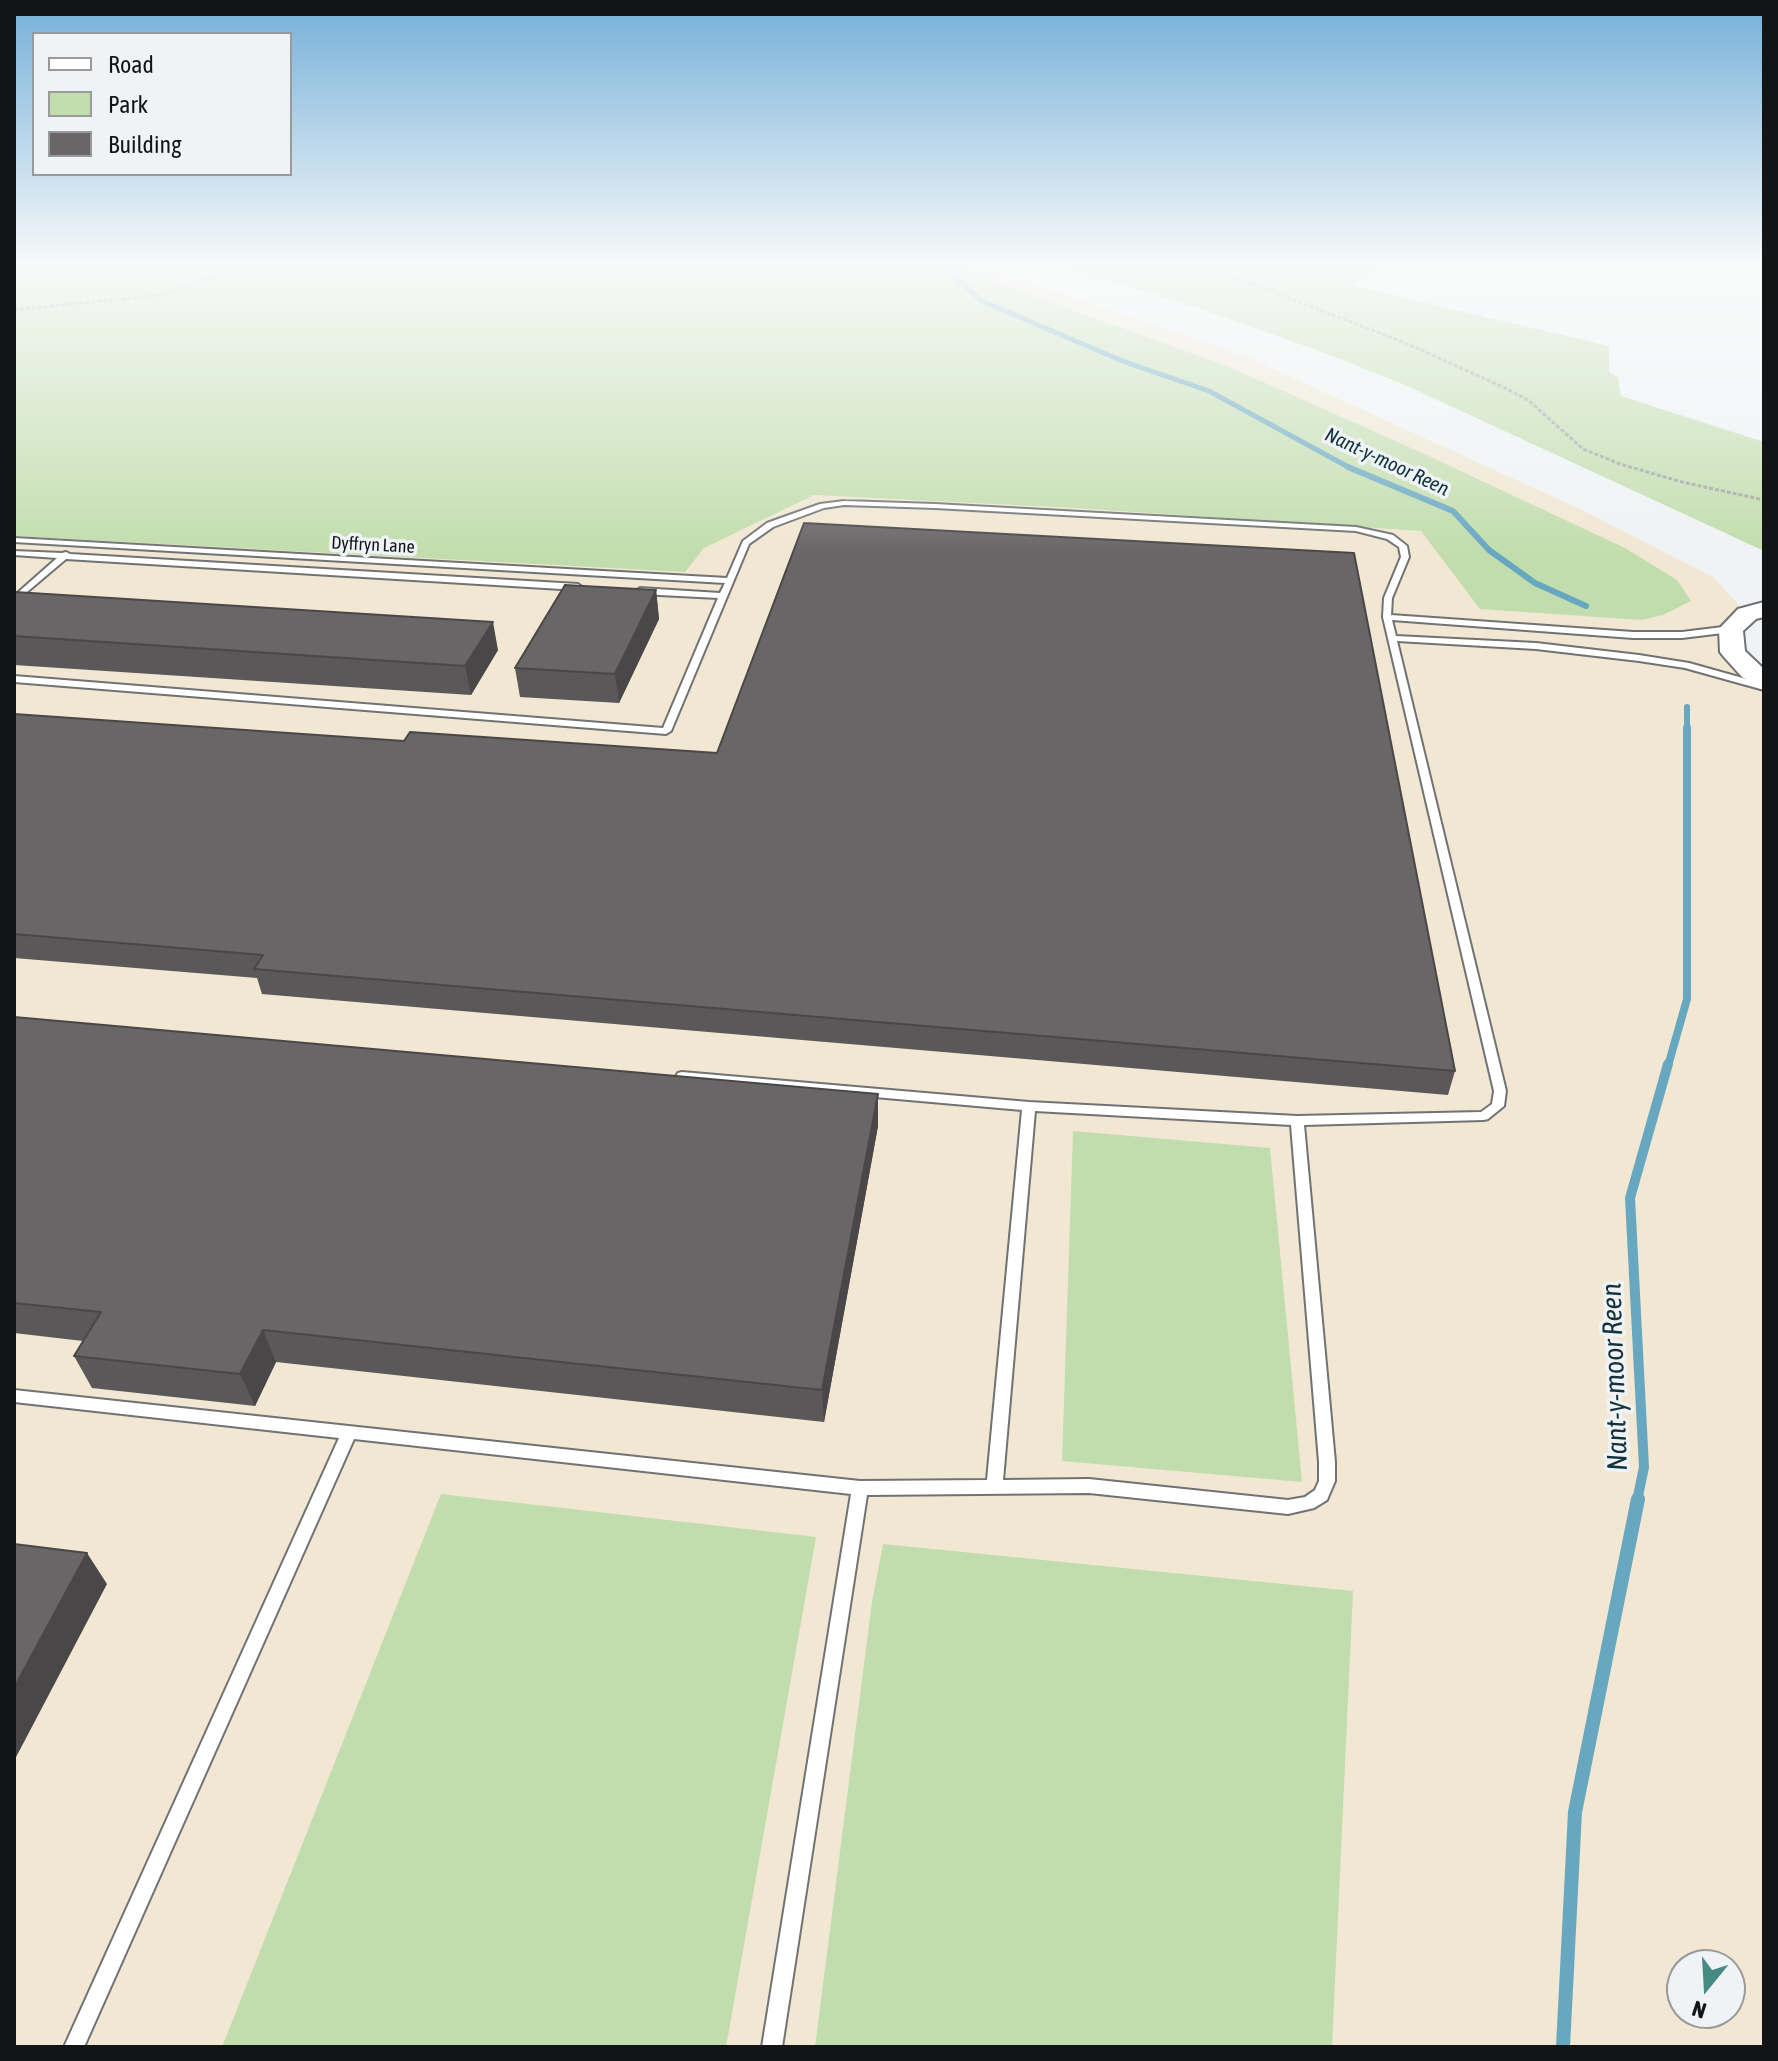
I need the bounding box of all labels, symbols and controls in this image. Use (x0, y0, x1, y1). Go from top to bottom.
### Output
legend (32, 32, 292, 176)
text: Road (108, 51, 154, 78)
text: Park (108, 91, 148, 118)
text: Building (108, 131, 181, 158)
water label: Nant-y-moor Reen (1321, 423, 1453, 501)
street label: Dyffryn Lane (331, 532, 415, 558)
water label: Nant-y-moor Reen (1595, 1283, 1635, 1471)
north arrow (1666, 1949, 1746, 2029)
text: N (1689, 1996, 1709, 2024)

